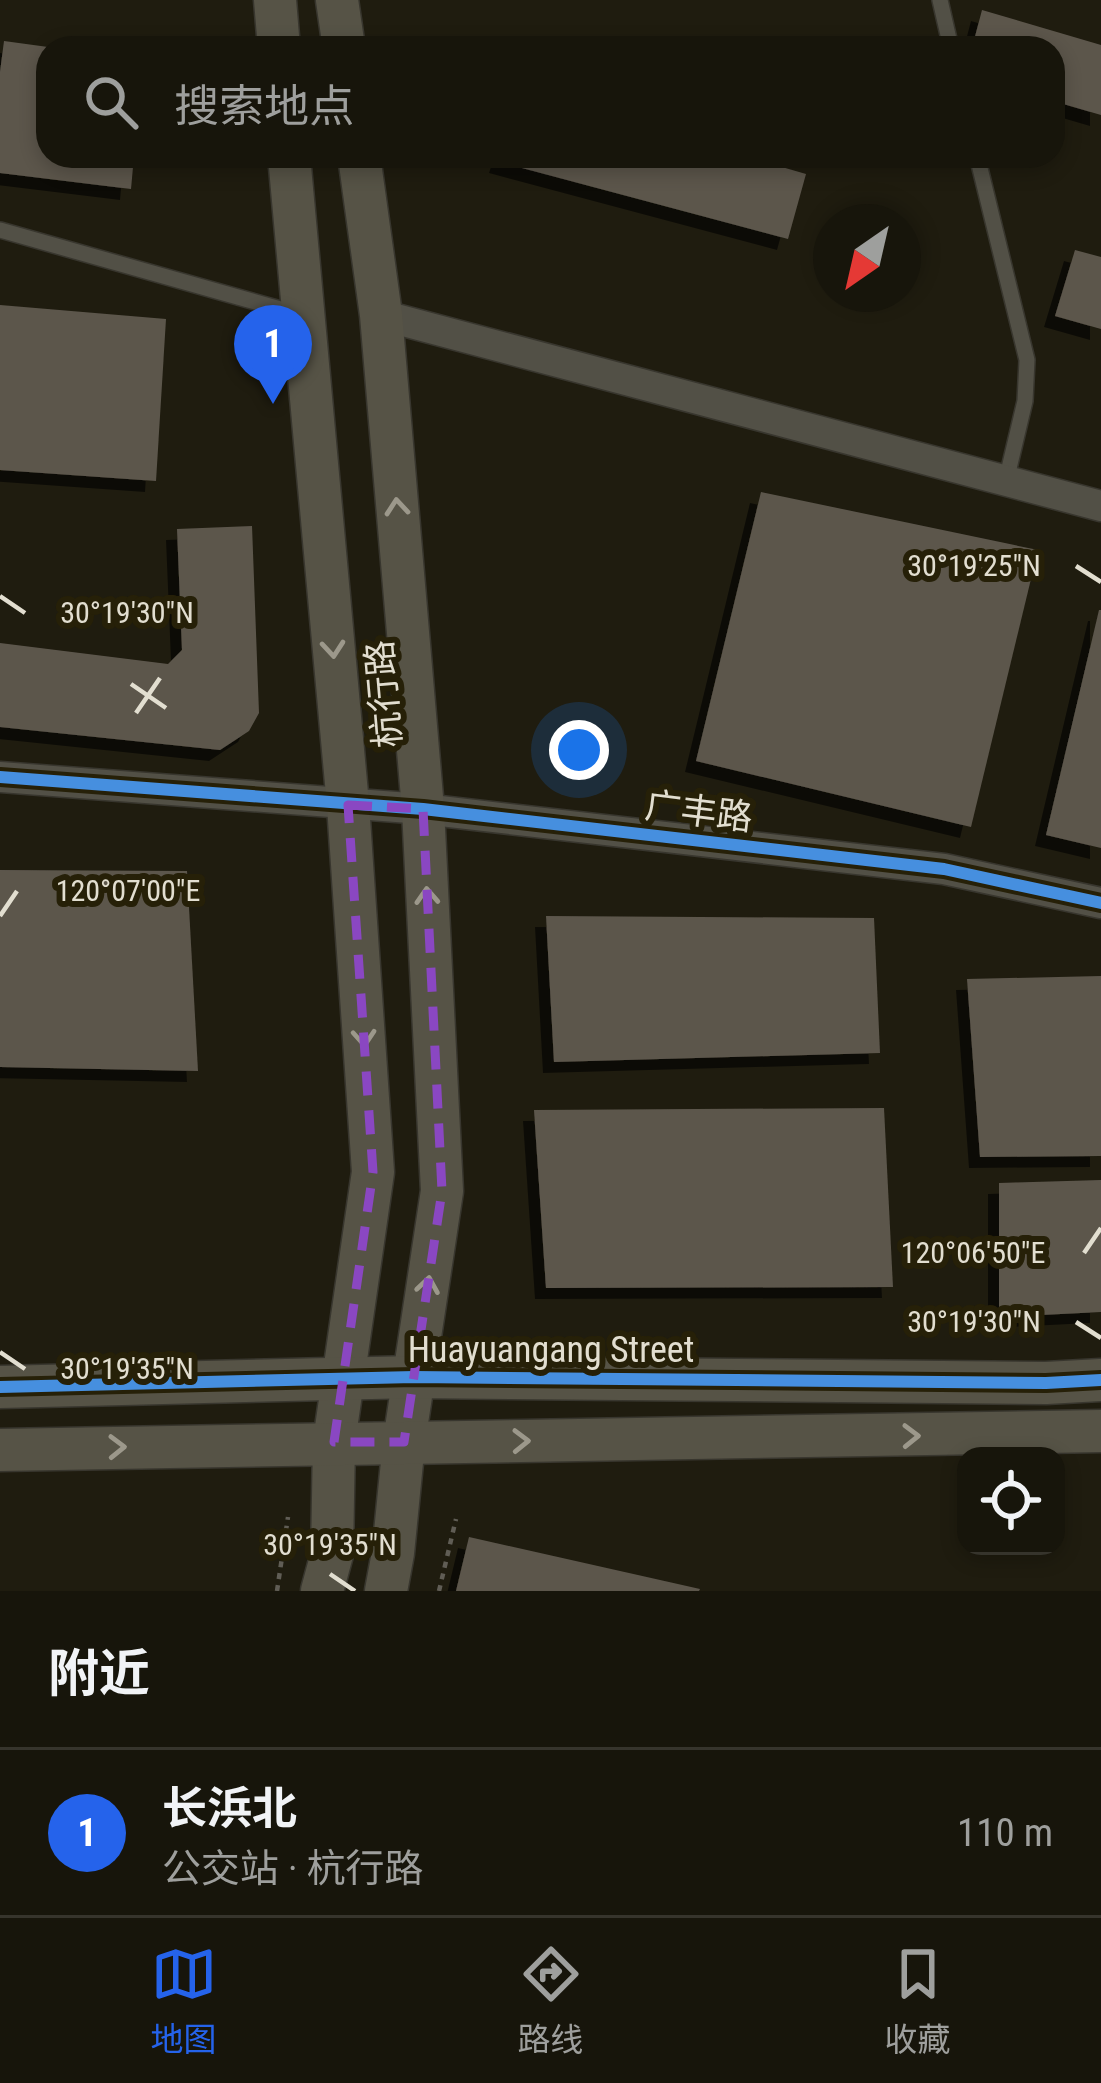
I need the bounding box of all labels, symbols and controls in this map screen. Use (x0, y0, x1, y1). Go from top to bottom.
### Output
search box (36, 36, 1065, 168)
icon: search (78, 69, 144, 135)
text: 搜索地点 (174, 80, 354, 133)
north arrow (813, 204, 921, 312)
pin: 1 (234, 305, 312, 404)
one-way arrow (385, 497, 411, 516)
text: 30°19'25"N (907, 548, 1041, 583)
text: 30°19'30"N (60, 595, 194, 630)
street label: 杭行路 (358, 638, 410, 750)
one-way arrow (320, 640, 346, 659)
your location (549, 720, 609, 780)
street label: 广丰路 (643, 785, 755, 839)
text: 120°07'00"E (56, 873, 200, 908)
one-way arrow (414, 886, 440, 905)
one-way arrow (350, 1029, 376, 1048)
text: 120°06'50"E (901, 1235, 1045, 1270)
one-way arrow (414, 1275, 439, 1295)
text: 30°19'30"N (907, 1304, 1041, 1339)
street label: Huayuangang Street (408, 1329, 694, 1371)
text: 30°19'35"N (60, 1351, 194, 1386)
one-way arrow (903, 1423, 921, 1449)
one-way arrow (512, 1428, 531, 1454)
one-way arrow (108, 1435, 127, 1461)
map controls (957, 1447, 1065, 1555)
button: locate (957, 1447, 1065, 1555)
text: 30°19'35"N (263, 1527, 397, 1562)
text: 附近 (48, 1644, 150, 1703)
text: 长浜北 (162, 1782, 297, 1835)
text: 1 (77, 1810, 97, 1856)
text: 110 m (957, 1810, 1053, 1856)
text: 公交站 · 杭行路 (162, 1846, 423, 1892)
tab: 地图 (151, 1941, 217, 2061)
tab: 路线 (518, 1941, 584, 2061)
tab: 收藏 (885, 1941, 951, 2061)

